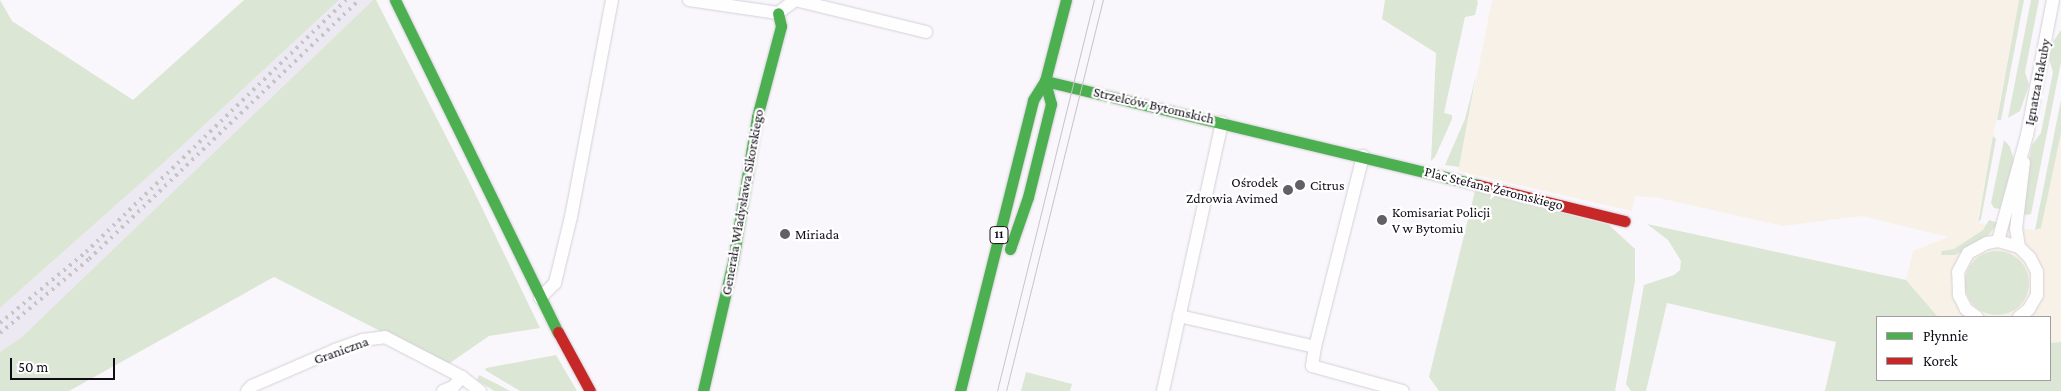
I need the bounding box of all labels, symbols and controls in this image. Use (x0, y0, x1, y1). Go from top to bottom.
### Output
street label: Ignatza Hakuby (2020, 37, 2054, 127)
street label: Strzelców Bytomskich (1092, 83, 1216, 127)
street label: Generała Władysława Sikorskiego (717, 108, 767, 296)
street label: Plac Stefana Żeromskiego (1423, 163, 1565, 213)
place label: Ośrodek Zdrowia Avimed (1186, 174, 1278, 206)
place label: Citrus (1310, 177, 1344, 193)
marker: Citrus (1294, 179, 1306, 191)
marker: Ośrodek Zdrowia Avimed (1282, 184, 1294, 196)
place label: Komisariat Policji V w Bytomiu (1392, 204, 1490, 236)
marker: Komisariat Policji V w Bytomiu (1376, 214, 1388, 226)
place label: Miriada (795, 226, 839, 242)
road number: 11 (989, 226, 1009, 244)
marker: Miriada (779, 228, 791, 240)
legend (1876, 316, 2051, 381)
text: Płynnie (1923, 328, 1968, 344)
street label: Graniczna (311, 332, 371, 368)
scale bar (12, 348, 118, 380)
text: Korek (1923, 353, 1958, 369)
text: 50 m (18, 359, 48, 375)

